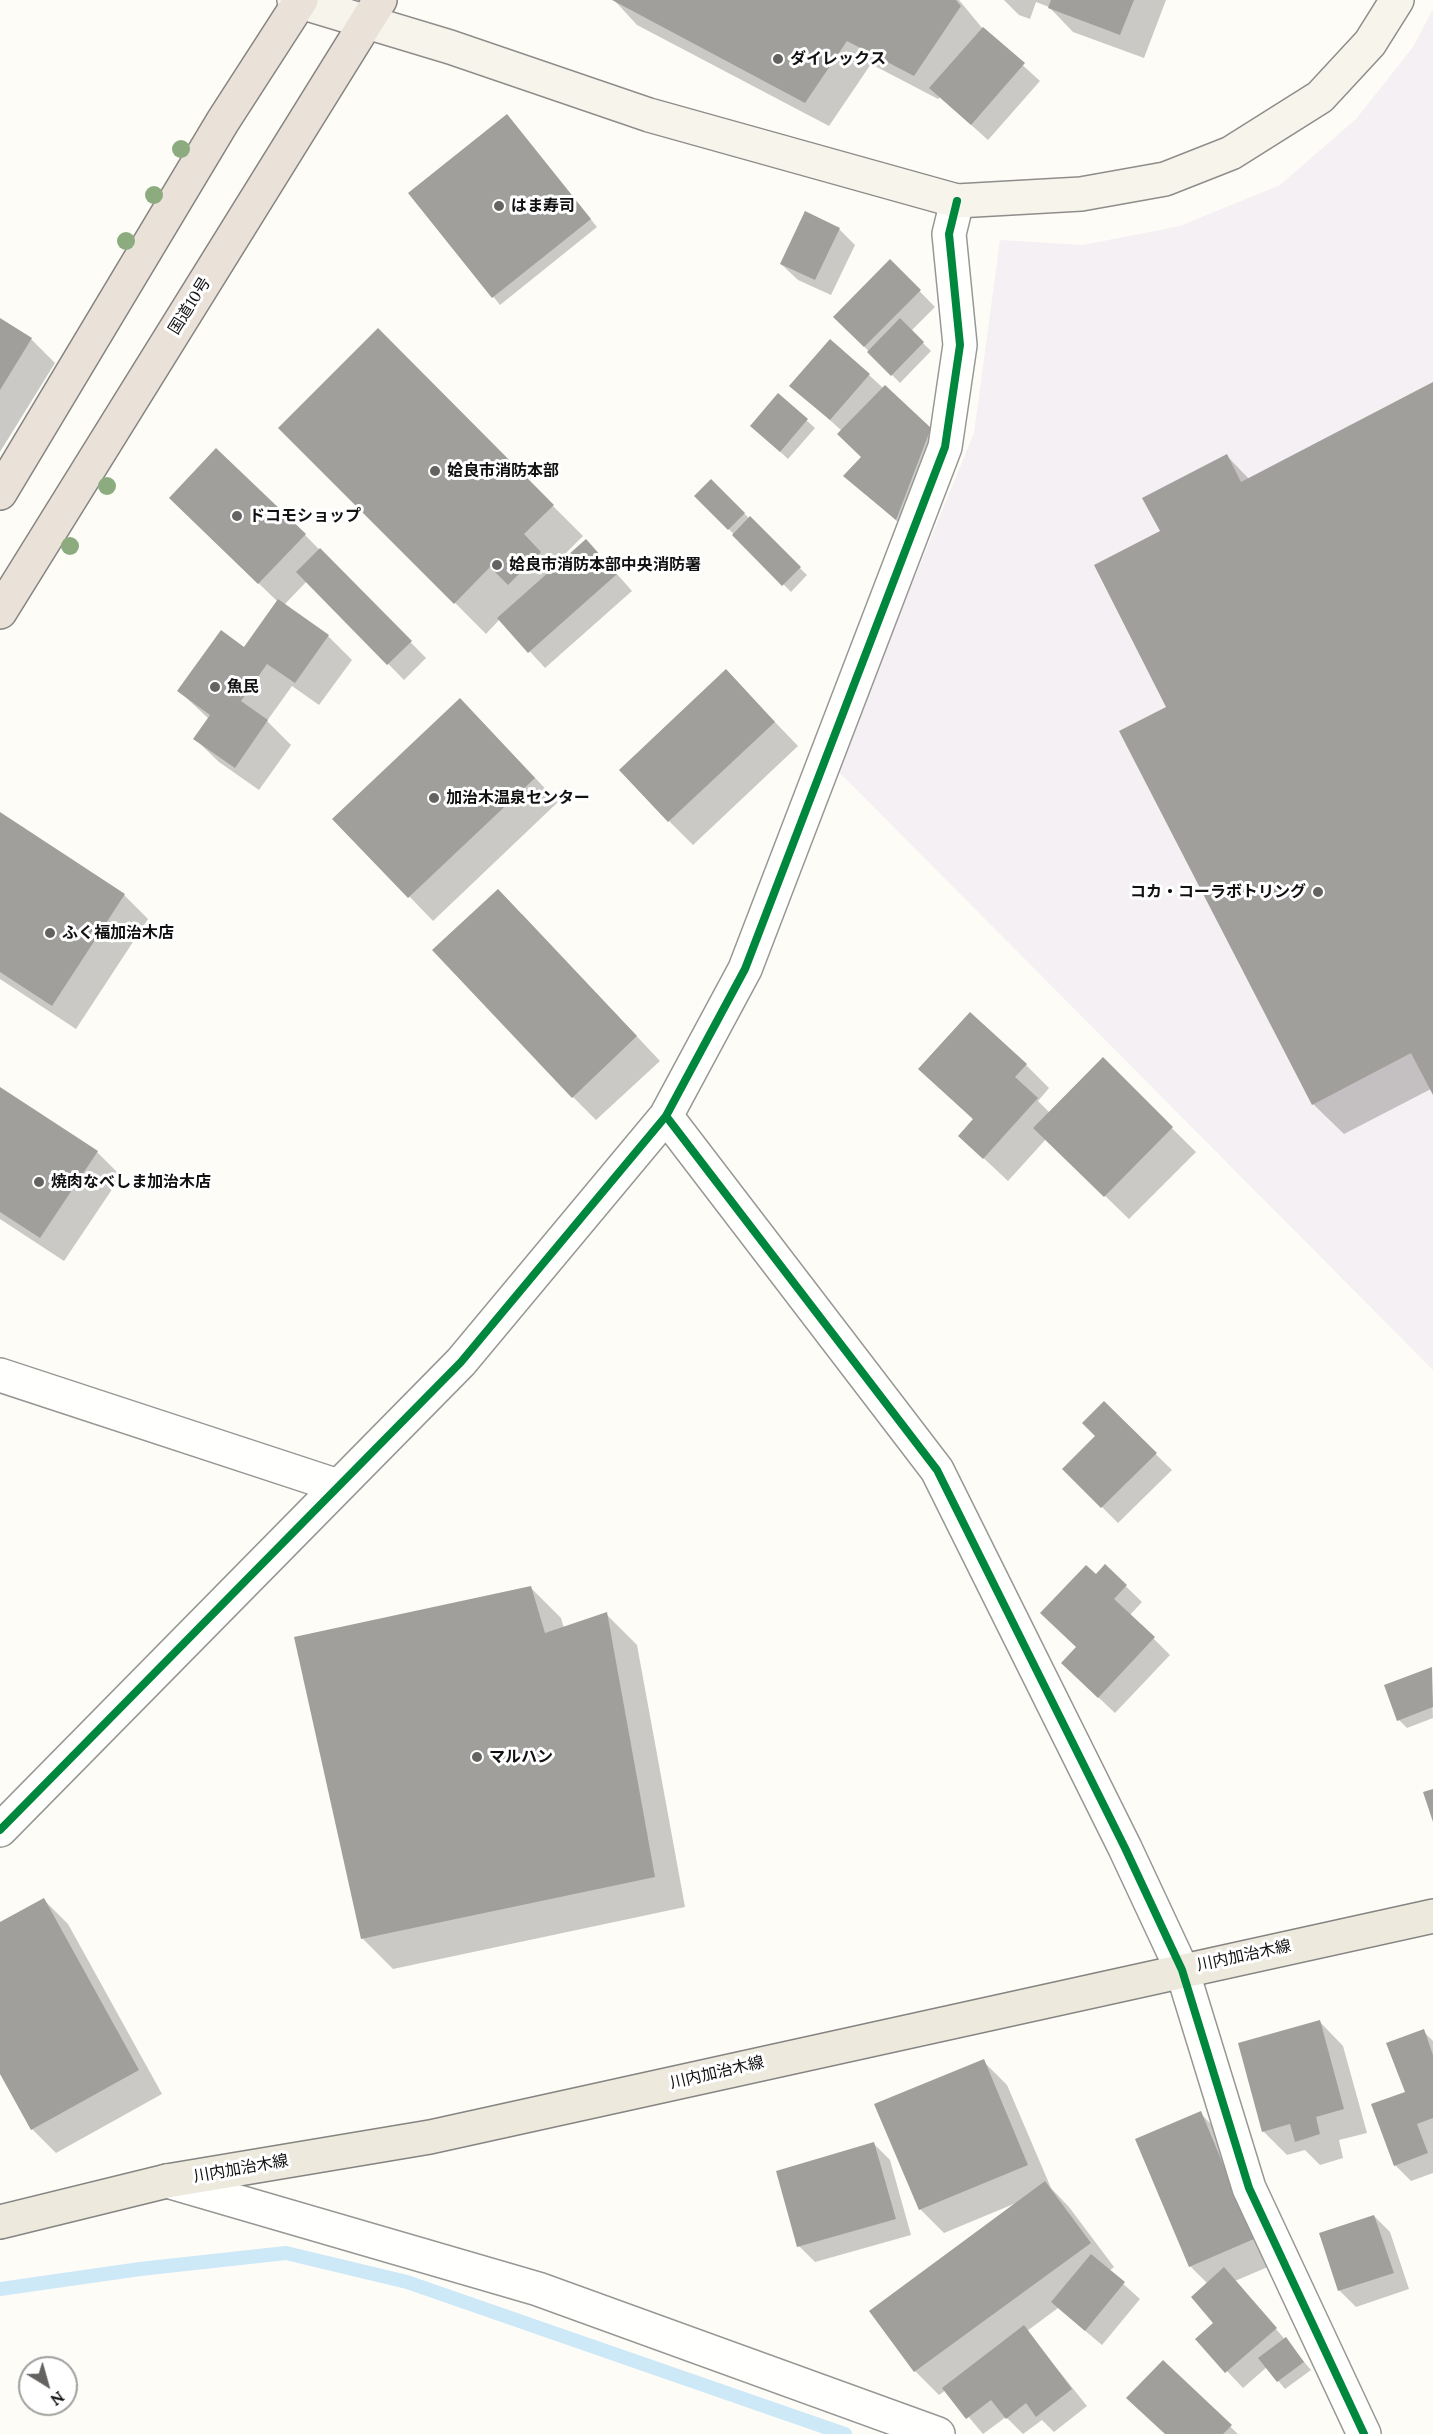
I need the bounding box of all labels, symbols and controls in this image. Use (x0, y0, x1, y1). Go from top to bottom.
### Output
place label: ダイレックス (790, 49, 886, 69)
marker: ダイレックス (771, 52, 785, 66)
place label: はま寿司 (511, 196, 575, 216)
marker: はま寿司 (492, 199, 506, 213)
street label: 国道10号 (165, 274, 215, 338)
place label: 姶良市消防本部 (447, 461, 559, 481)
marker: 姶良市消防本部 (428, 464, 442, 478)
place label: ドコモショップ (249, 506, 361, 526)
marker: ドコモショップ (230, 509, 244, 523)
place label: 姶良市消防本部中央消防署 (509, 555, 701, 575)
marker: 姶良市消防本部中央消防署 (490, 558, 504, 572)
place label: 魚民 (227, 677, 259, 697)
marker: 魚民 (208, 680, 222, 694)
place label: 加治木温泉センター (446, 788, 590, 808)
marker: 加治木温泉センター (427, 791, 441, 805)
place label: コカ・コーラボトリング (1130, 882, 1306, 902)
marker: コカ・コーラボトリング (1311, 885, 1325, 899)
place label: ふく福加治木店 (62, 923, 174, 943)
marker: ふく福加治木店 (43, 926, 57, 940)
place label: 焼肉なべしま加治木店 (51, 1172, 211, 1192)
marker: 焼肉なべしま加治木店 (32, 1175, 46, 1189)
place label: マルハン (489, 1747, 553, 1767)
marker: マルハン (470, 1750, 484, 1764)
street label: 川内加治木線 (1195, 1937, 1293, 1975)
street label: 川内加治木線 (668, 2053, 766, 2093)
street label: 川内加治木線 (192, 2151, 290, 2187)
north arrow (18, 2356, 78, 2416)
text: N (47, 2387, 69, 2410)

